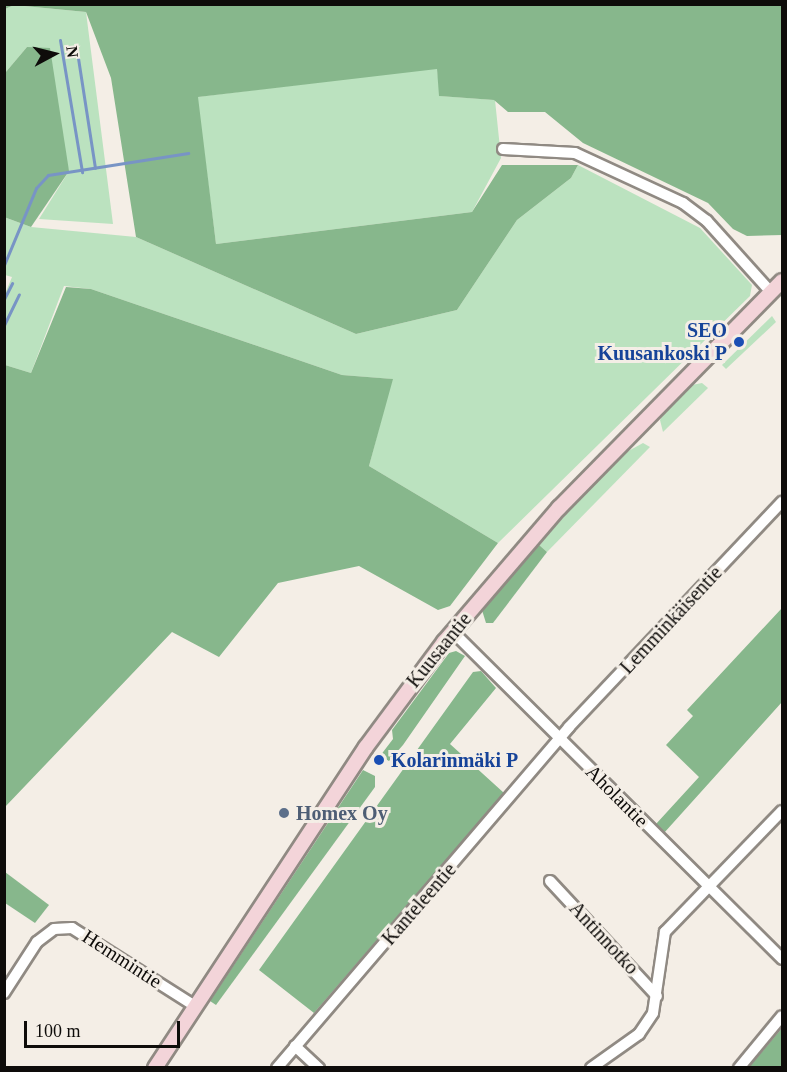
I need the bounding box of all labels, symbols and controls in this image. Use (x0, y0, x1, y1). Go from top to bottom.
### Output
north arrow (24, 24, 84, 84)
text: N (63, 45, 82, 59)
place label: SEO Kuusankoski P (597, 318, 727, 365)
marker: SEO Kuusankoski P (732, 335, 746, 349)
street label: Lemminkäisentie (615, 561, 727, 679)
street label: Kuusaantie (401, 607, 477, 693)
place label: Kolarinmäki P (391, 748, 518, 772)
marker: Kolarinmäki P (372, 753, 386, 767)
street label: Aholantie (581, 760, 653, 832)
place label: Homex Oy (296, 801, 388, 825)
marker: Homex Oy (277, 806, 291, 820)
street label: Kanteleentie (377, 858, 461, 950)
street label: Antinnotko (564, 896, 644, 980)
street label: Hemmintie (78, 924, 166, 994)
scale bar (27, 1009, 183, 1047)
text: 100 m (35, 1021, 81, 1041)

